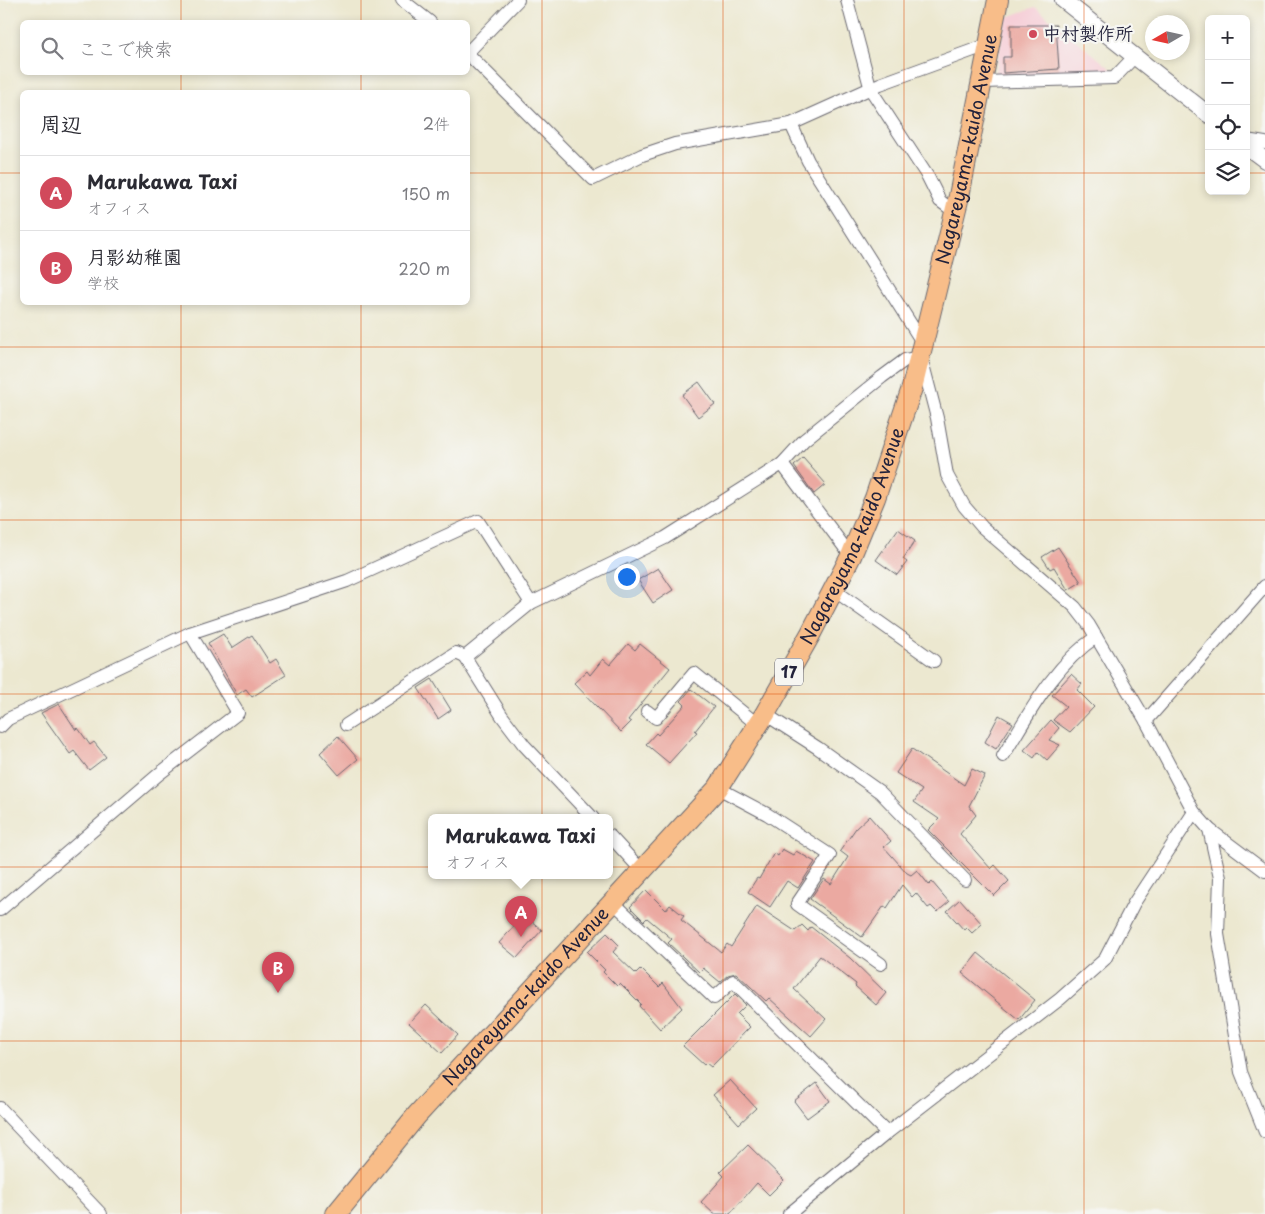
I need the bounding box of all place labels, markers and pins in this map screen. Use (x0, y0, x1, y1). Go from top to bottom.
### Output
place label: 中村製作所 (1043, 19, 1133, 46)
marker: 中村製作所 (1027, 28, 1039, 40)
pin: A (505, 896, 537, 937)
pin: B (262, 952, 294, 993)

